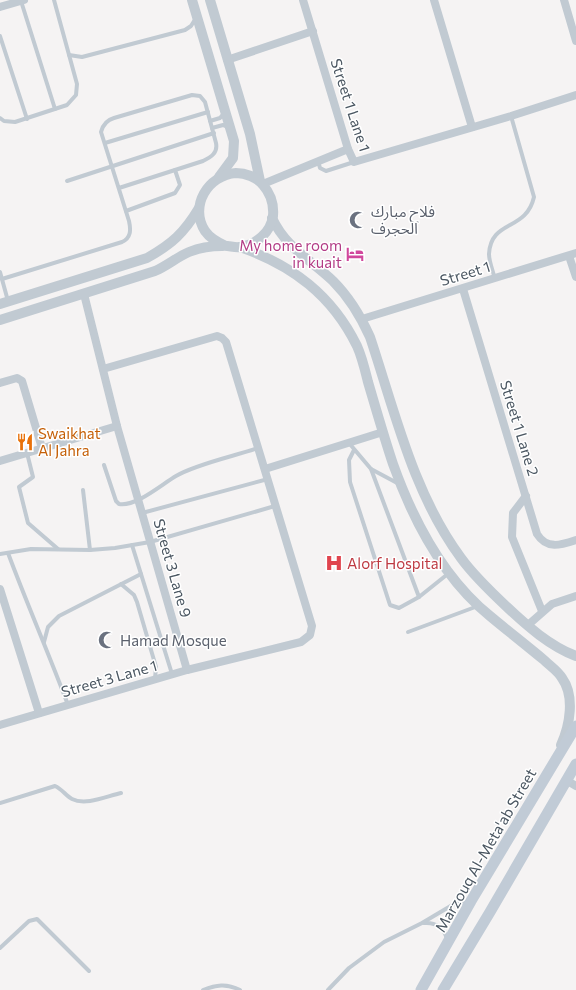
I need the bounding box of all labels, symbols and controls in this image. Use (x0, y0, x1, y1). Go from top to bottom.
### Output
street label: Street 1 Lane 1 (327, 56, 375, 154)
place label: فلاح مبارك الحجرف (371, 202, 435, 238)
mosque icon: فلاح مبارك الحجرف (348, 210, 368, 230)
place label: My home room in kuait (239, 236, 342, 271)
hotel icon: My home room in kuait (345, 244, 365, 264)
street label: Street 1 (438, 257, 492, 289)
street label: Street 1 Lane 2 (497, 378, 543, 478)
place label: Swaikhat Al Jahra (38, 424, 101, 459)
restaurant icon: Swaikhat Al Jahra (15, 432, 35, 452)
street label: Street 3 Lane 9 (150, 517, 196, 619)
hospital icon: Alorf Hospital (324, 553, 344, 573)
place label: Alorf Hospital (347, 554, 442, 572)
mosque icon: Hamad Mosque (97, 630, 117, 650)
place label: Hamad Mosque (120, 631, 227, 649)
street label: Street 3 Lane 1 (59, 656, 159, 700)
street label: Marzouq Al-Meta'ab Street (431, 765, 539, 935)

